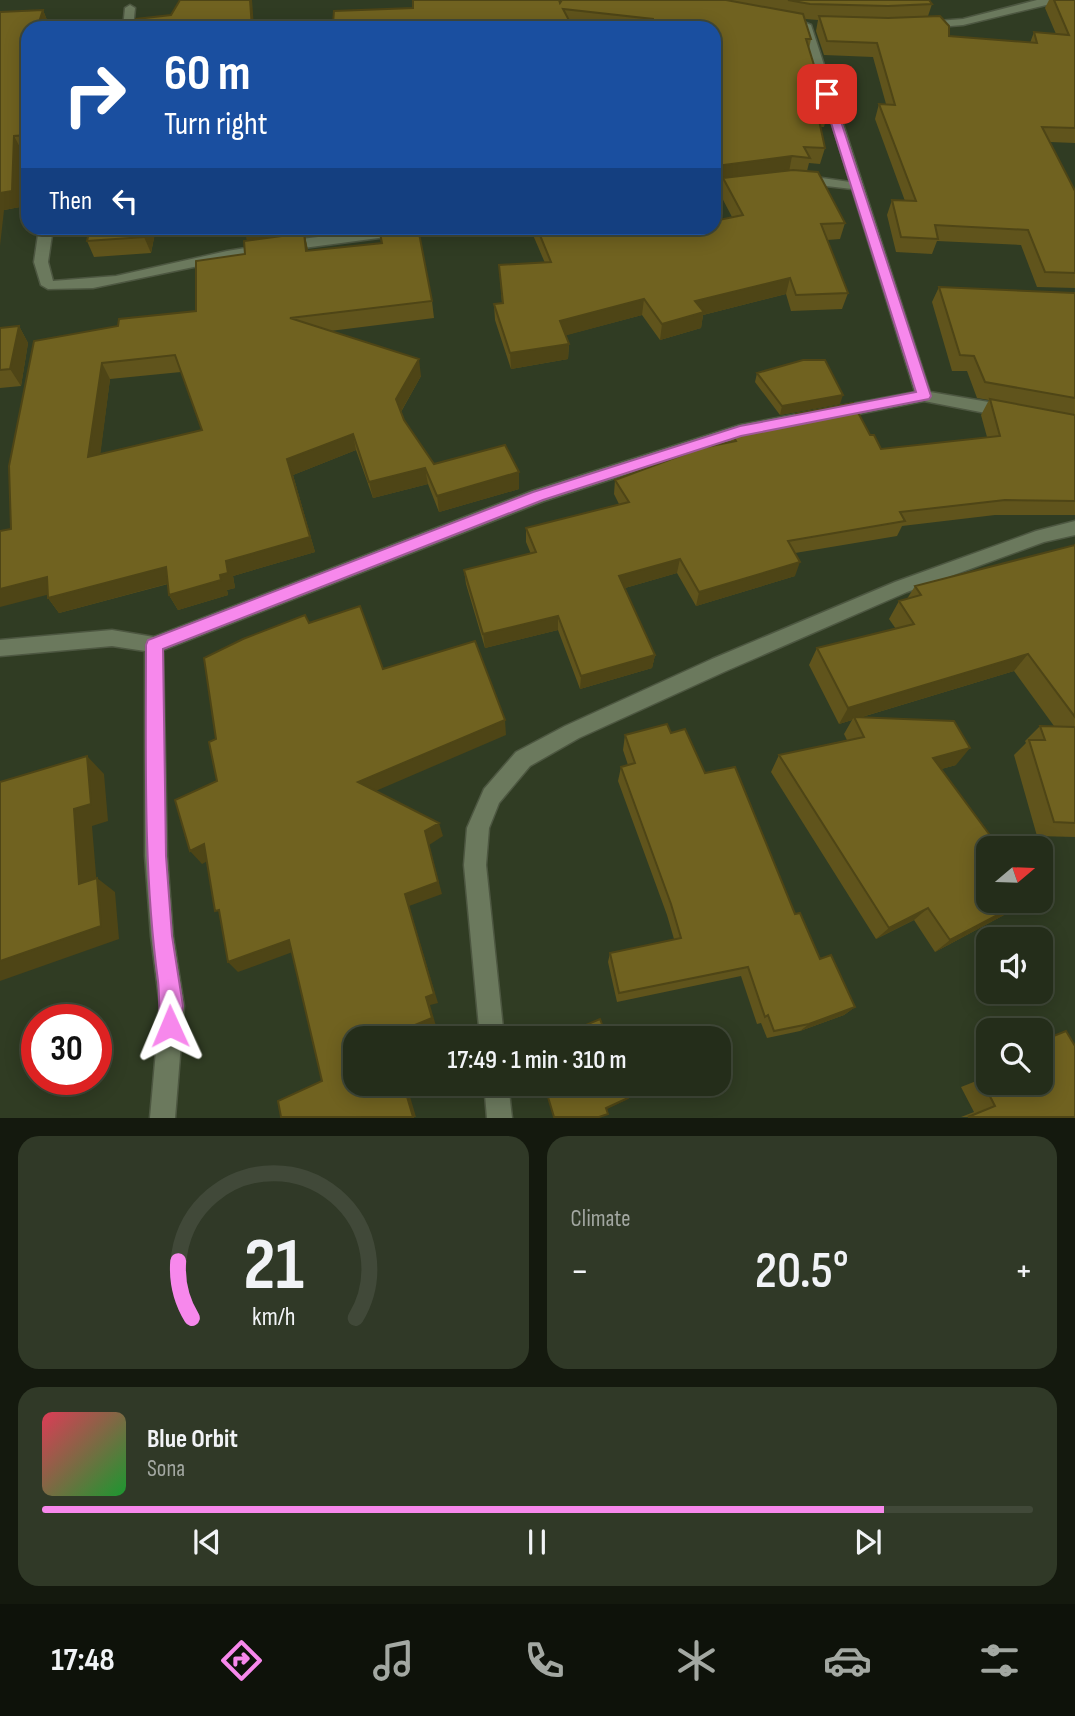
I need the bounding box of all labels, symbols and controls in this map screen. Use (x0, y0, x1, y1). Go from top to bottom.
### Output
text: 60 m (164, 45, 251, 104)
icon: right (49, 49, 140, 140)
pin (797, 64, 857, 124)
icon: arrive (808, 75, 846, 113)
text: Turn right (164, 105, 268, 144)
icon: left (106, 182, 144, 220)
text: Then (49, 186, 92, 217)
north arrow (976, 836, 1054, 914)
map controls (976, 836, 1053, 1095)
button: sound (976, 927, 1053, 1004)
position arrow (133, 989, 207, 1063)
speed limit sign: 30 (21, 1004, 112, 1095)
button: search (976, 1018, 1053, 1095)
text: 17:49 · 1 min · 310 m (448, 1045, 626, 1076)
text: Climate (571, 1205, 630, 1233)
text: 21 (243, 1223, 304, 1311)
text: 20.5° (755, 1240, 849, 1303)
text: − (571, 1249, 589, 1294)
text: + (1014, 1249, 1033, 1294)
text: km/h (252, 1302, 295, 1333)
text: Blue Orbit (147, 1424, 238, 1455)
text: Sona (147, 1455, 185, 1483)
icon: previous (188, 1523, 226, 1561)
icon: pause (518, 1523, 556, 1561)
icon: next (849, 1523, 887, 1561)
icon: directions (217, 1636, 266, 1685)
icon: music (369, 1636, 418, 1685)
icon: phone (520, 1636, 569, 1685)
icon: climate (672, 1636, 721, 1685)
icon: car (823, 1636, 872, 1685)
icon: filters (975, 1636, 1024, 1685)
text: 17:48 (51, 1641, 115, 1680)

